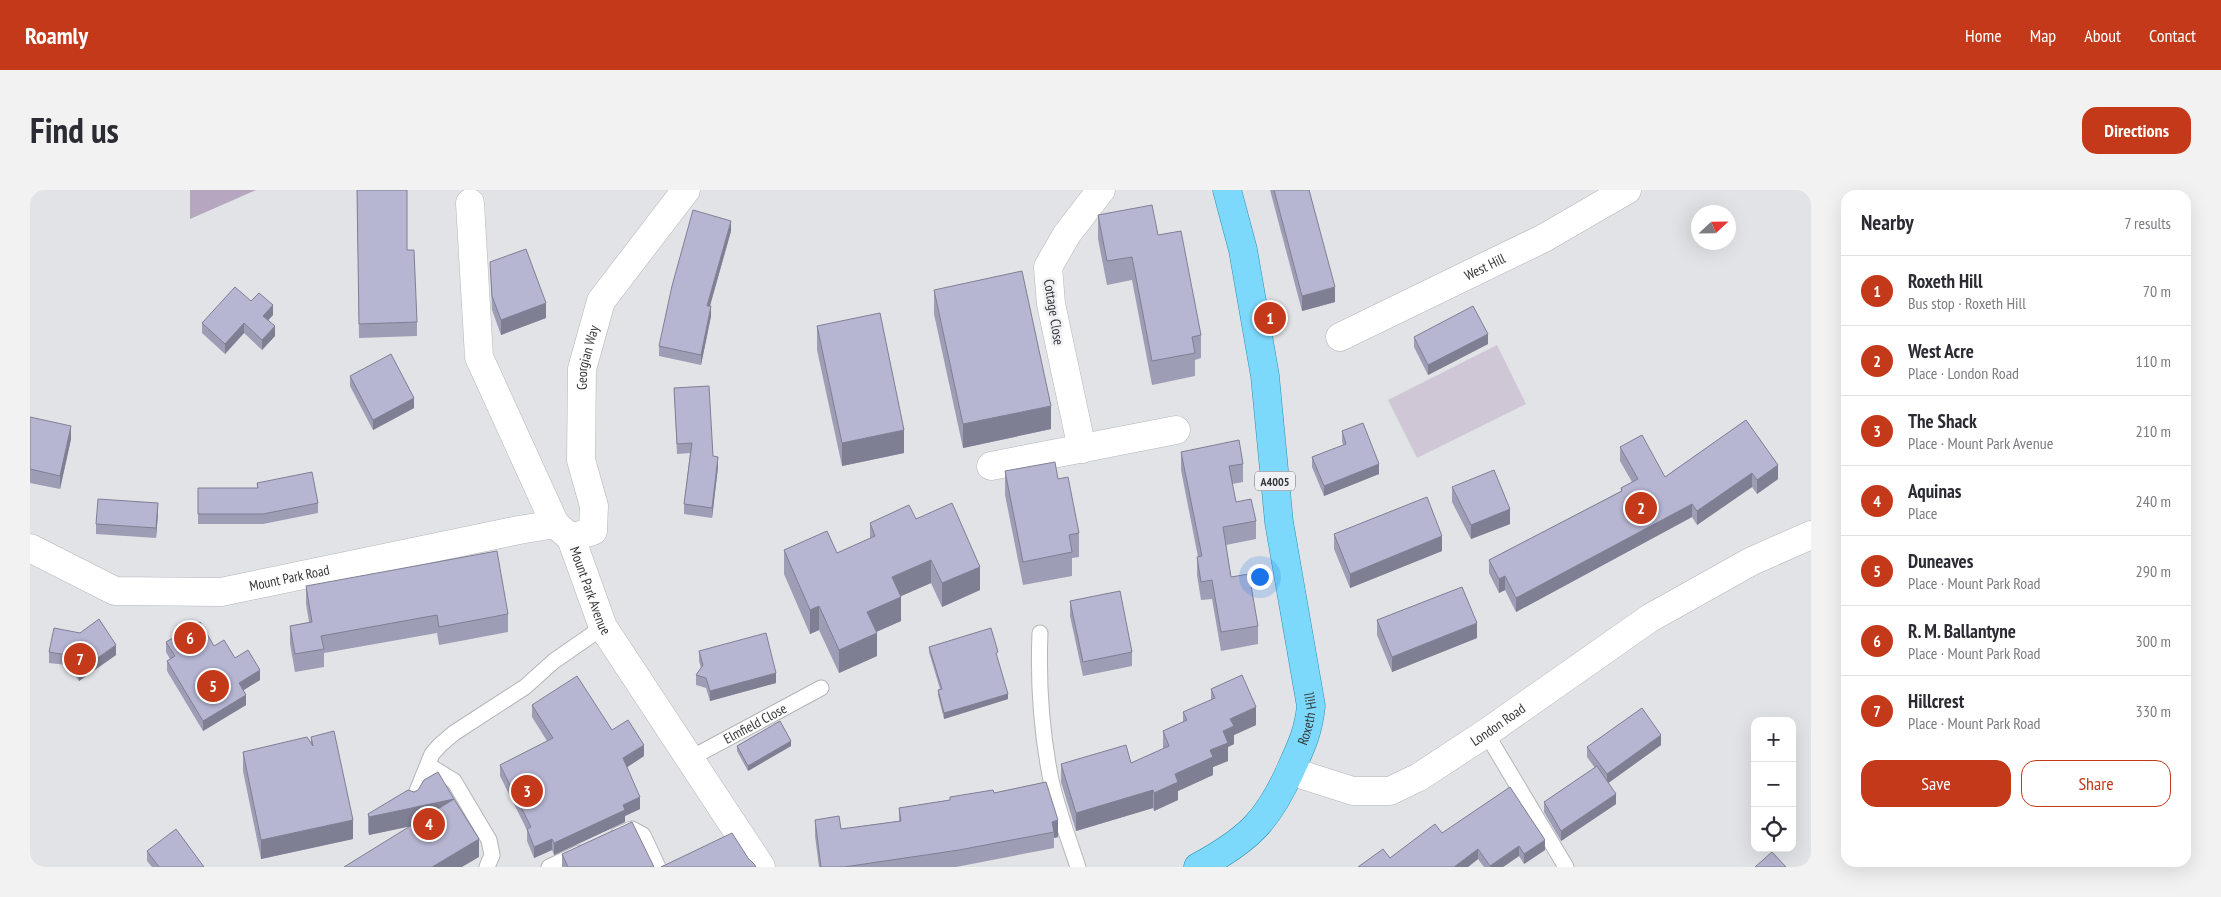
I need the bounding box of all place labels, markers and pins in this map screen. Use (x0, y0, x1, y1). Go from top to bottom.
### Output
pin: 1 (1254, 299, 1286, 337)
pin: 2 (1625, 489, 1657, 527)
pin: 6 (174, 619, 206, 657)
pin: 7 (64, 640, 96, 678)
pin: 5 (197, 667, 229, 705)
pin: 3 (511, 772, 543, 810)
pin: 4 (413, 805, 445, 843)

